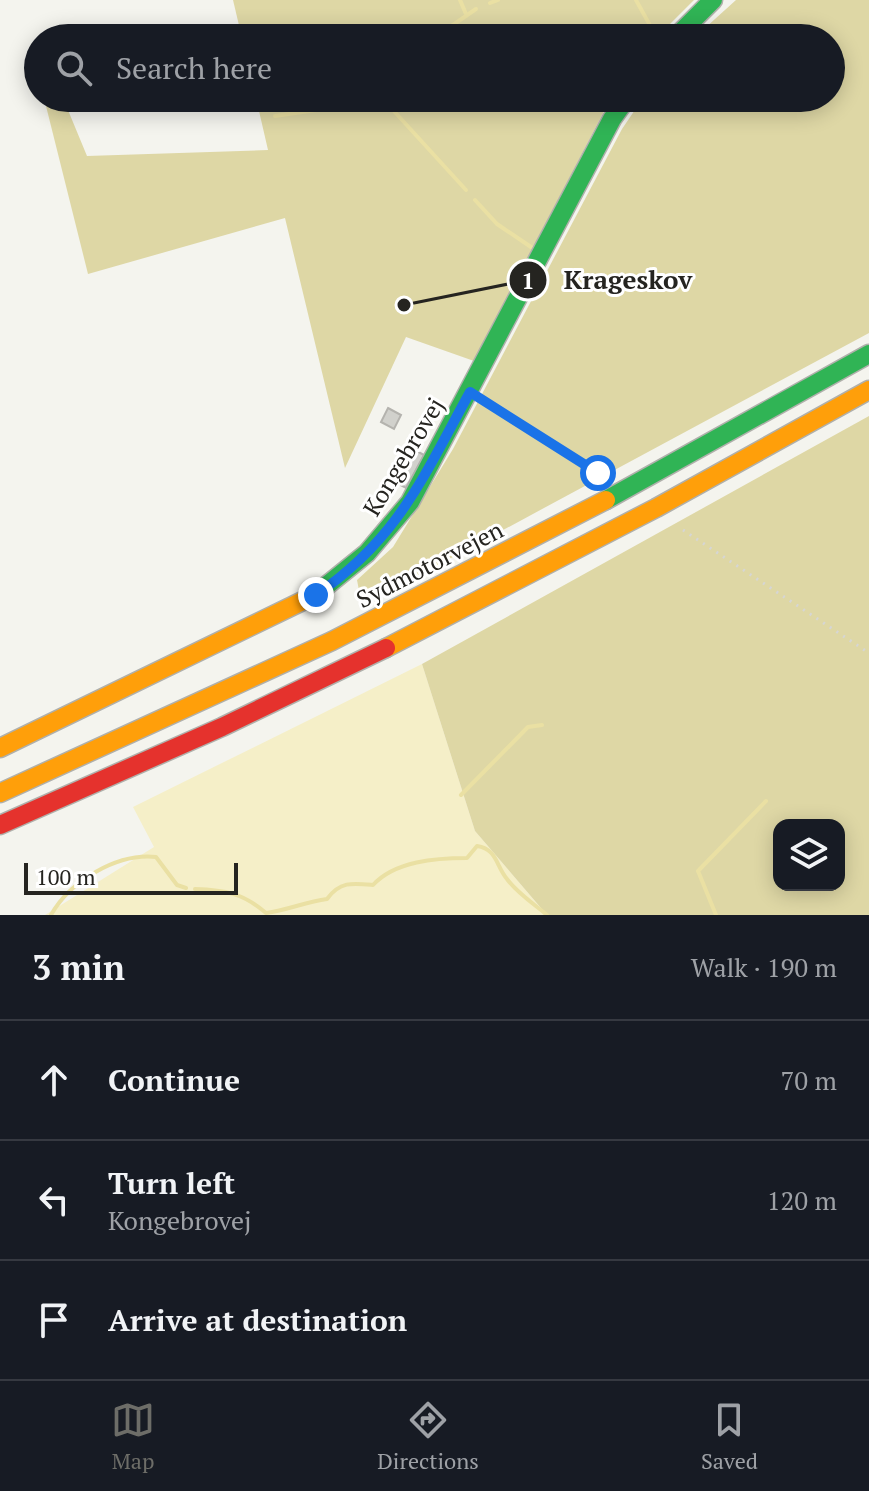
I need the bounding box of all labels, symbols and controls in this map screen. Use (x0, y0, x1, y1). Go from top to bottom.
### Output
search box (24, 24, 845, 112)
icon: search (52, 46, 96, 90)
text: Search here (116, 48, 272, 88)
callout: Krageskov (508, 255, 708, 305)
text: Krageskov (564, 262, 693, 296)
text: 1 (521, 264, 535, 296)
street label: Kongebrovej (355, 391, 451, 521)
route start (580, 455, 616, 491)
street label: Sydmotorvejen (351, 513, 508, 615)
route end (298, 577, 334, 613)
map controls (773, 819, 845, 891)
button: layers (773, 819, 845, 891)
scale bar (24, 859, 238, 895)
text: 100 m (36, 862, 96, 891)
text: 3 min (32, 945, 125, 990)
text: Walk · 190 m (691, 950, 837, 984)
icon: ahead (32, 1058, 76, 1102)
text: Continue (108, 1060, 240, 1100)
text: 70 m (781, 1063, 837, 1097)
text: Turn left (108, 1163, 235, 1203)
icon: left (32, 1178, 76, 1222)
text: 120 m (767, 1183, 837, 1217)
text: Kongebrovej (108, 1203, 251, 1237)
icon: arrive (32, 1298, 76, 1342)
text: Arrive at destination (108, 1300, 407, 1340)
tab: Map (111, 1398, 155, 1475)
tab: Directions (377, 1398, 479, 1475)
tab: Saved (701, 1398, 758, 1475)

